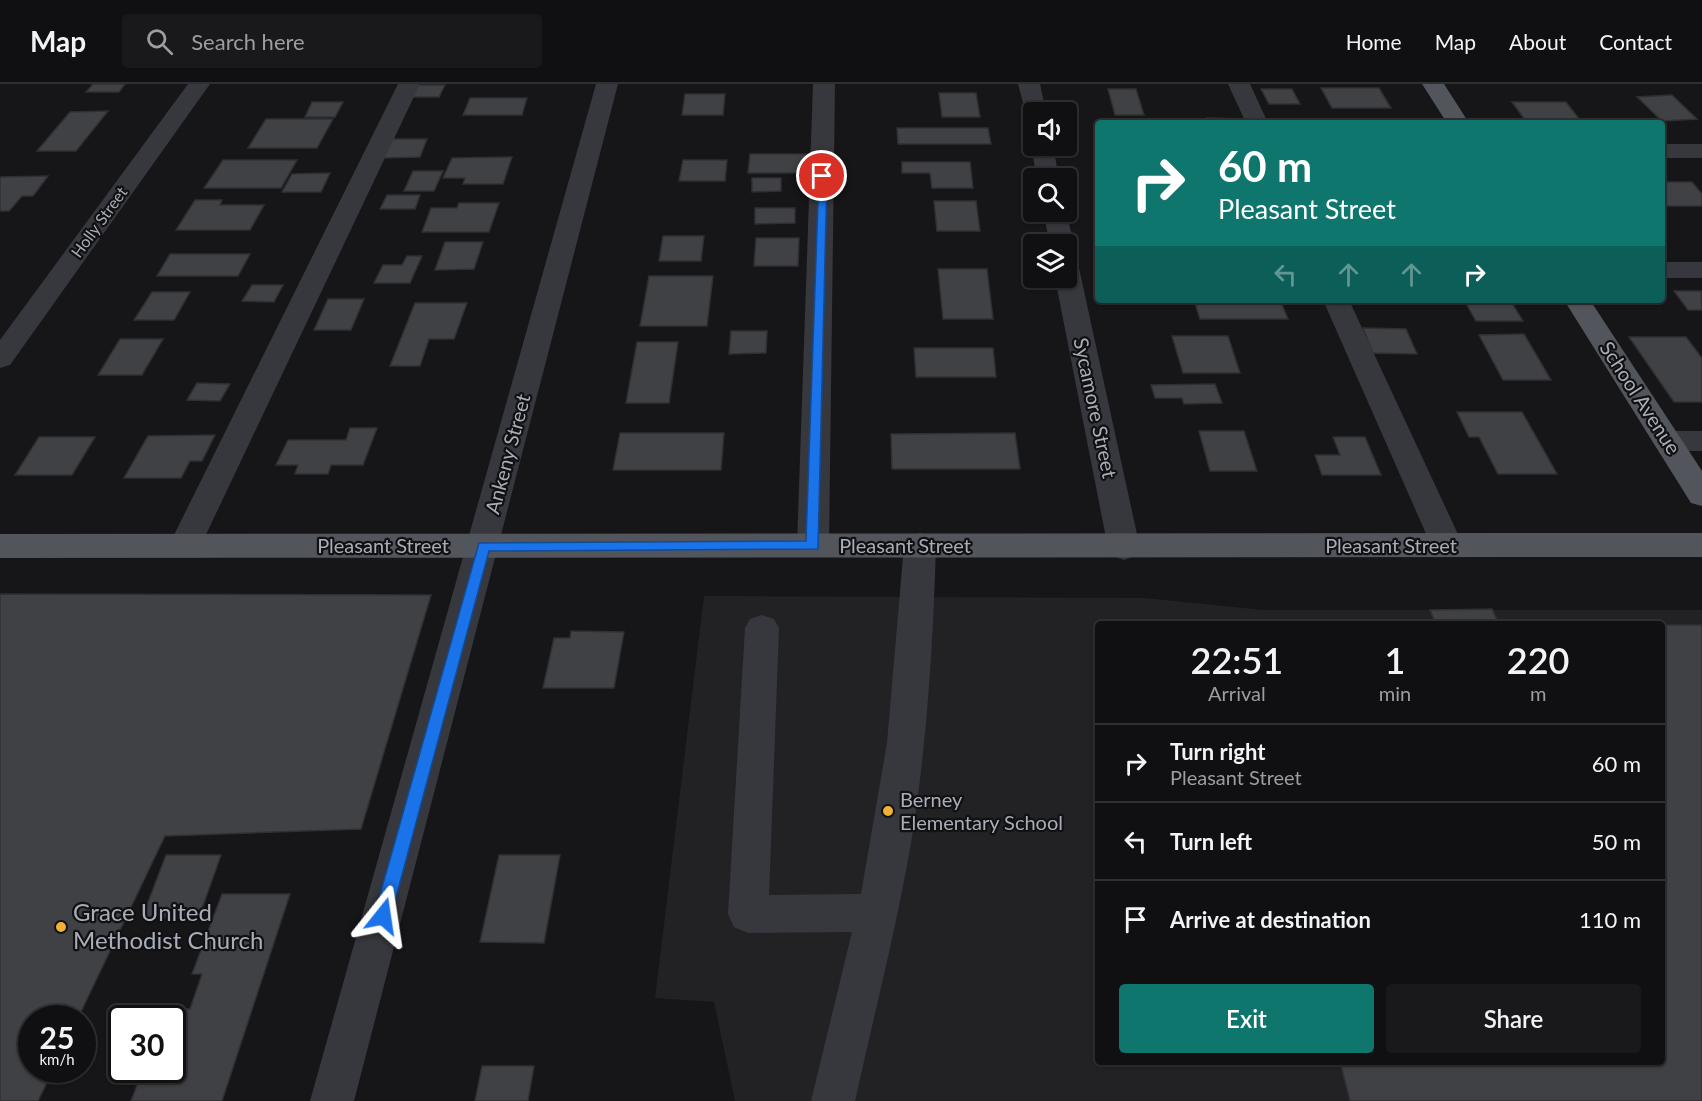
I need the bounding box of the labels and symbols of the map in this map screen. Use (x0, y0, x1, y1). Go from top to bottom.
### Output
pin (796, 150, 847, 201)
street label: Holly Street (67, 182, 131, 261)
street label: Sycamore Street (1069, 335, 1123, 480)
street label: School Avenue (1595, 337, 1686, 458)
street label: Ankeny Street (479, 391, 535, 516)
street label: Pleasant Street (317, 533, 449, 557)
street label: Pleasant Street (839, 533, 971, 557)
street label: Pleasant Street (1325, 533, 1457, 557)
place label: Berney Elementary School (900, 787, 1063, 834)
marker: Berney Elementary School (881, 804, 895, 818)
position arrow (351, 884, 415, 948)
place label: Grace United Methodist Church (73, 897, 263, 954)
marker: Grace United Methodist Church (54, 920, 68, 934)
speed limit sign: 30 (108, 1005, 186, 1083)

